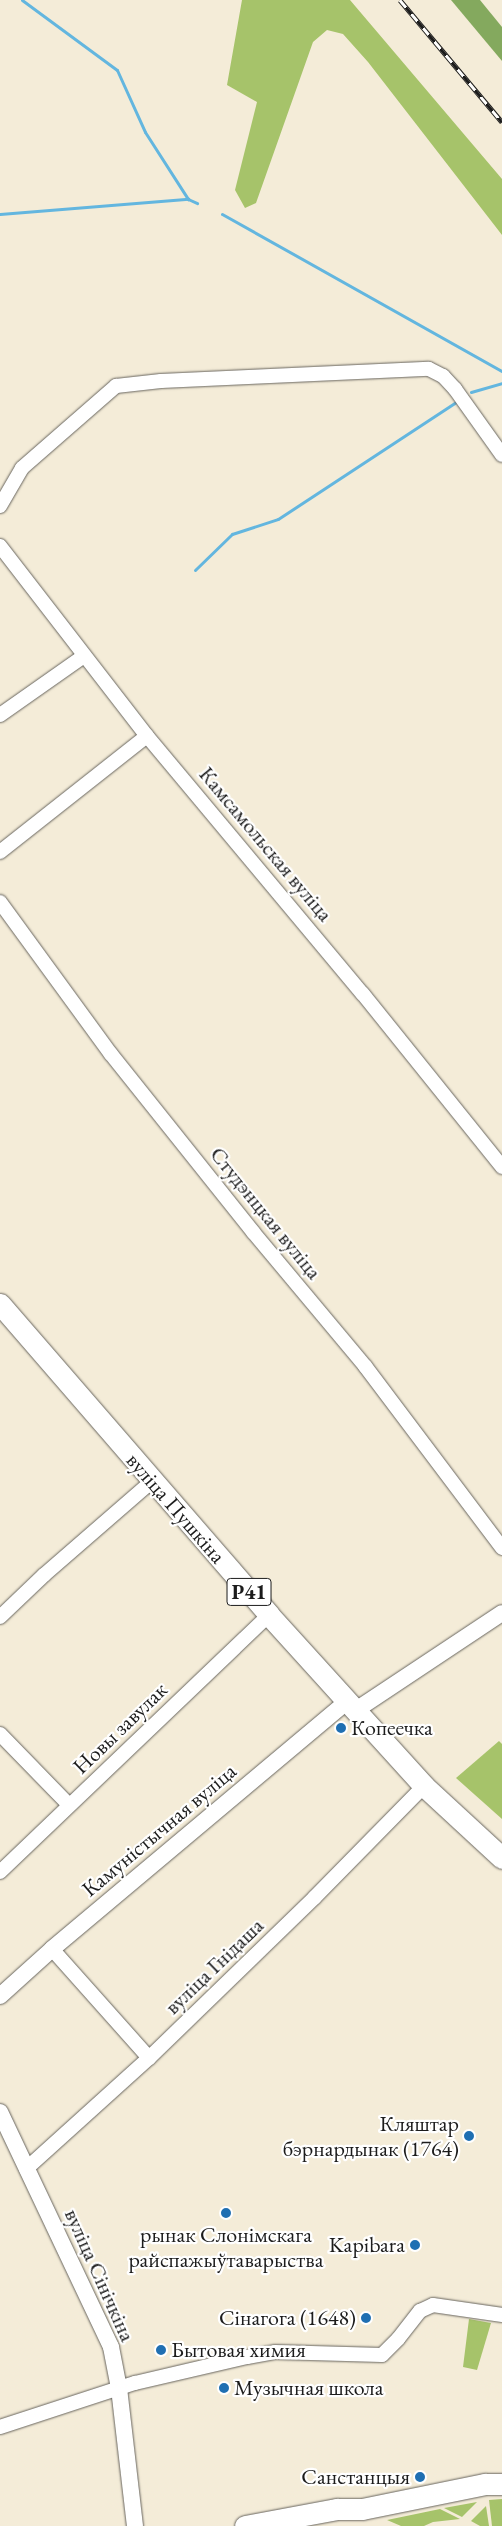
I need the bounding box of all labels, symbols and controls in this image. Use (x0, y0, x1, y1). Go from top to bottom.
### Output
street label: Камсамольская вуліца (194, 761, 338, 927)
street label: Студэнцкая вуліца (205, 1141, 327, 1285)
street label: вуліца Пушкіна (121, 1447, 231, 1569)
road number: Р41 (226, 1574, 272, 1610)
street label: Новы завулак (67, 1676, 173, 1780)
place label: Копеечка (351, 1715, 433, 1741)
marker: Копеечка (335, 1722, 347, 1734)
street label: Камуністычная вуліца (76, 1758, 242, 1902)
street label: вуліца Гнідаша (159, 1912, 269, 2020)
place label: Кляштар бэрнардынак (1764) (283, 2110, 459, 2162)
marker: Кляштар бэрнардынак (1764) (463, 2130, 475, 2142)
street label: вуліца Сінічкіна (59, 2205, 141, 2345)
marker: рынак Слонімскага райспажыўтаварыства (220, 2207, 232, 2219)
place label: рынак Слонімскага райспажыўтаварыства (129, 2221, 323, 2272)
place label: Kapibara (329, 2232, 405, 2258)
marker: Kapibara (409, 2239, 421, 2251)
place label: Сінагога (1648) (219, 2305, 356, 2331)
marker: Сінагога (1648) (360, 2312, 372, 2324)
place label: Бытовая химия (171, 2337, 306, 2363)
marker: Бытовая химия (155, 2344, 167, 2356)
place label: Музычная школа (234, 2375, 383, 2401)
marker: Музычная школа (218, 2382, 230, 2394)
place label: Санстанцыя (301, 2464, 410, 2490)
marker: Санстанцыя (414, 2471, 426, 2483)

